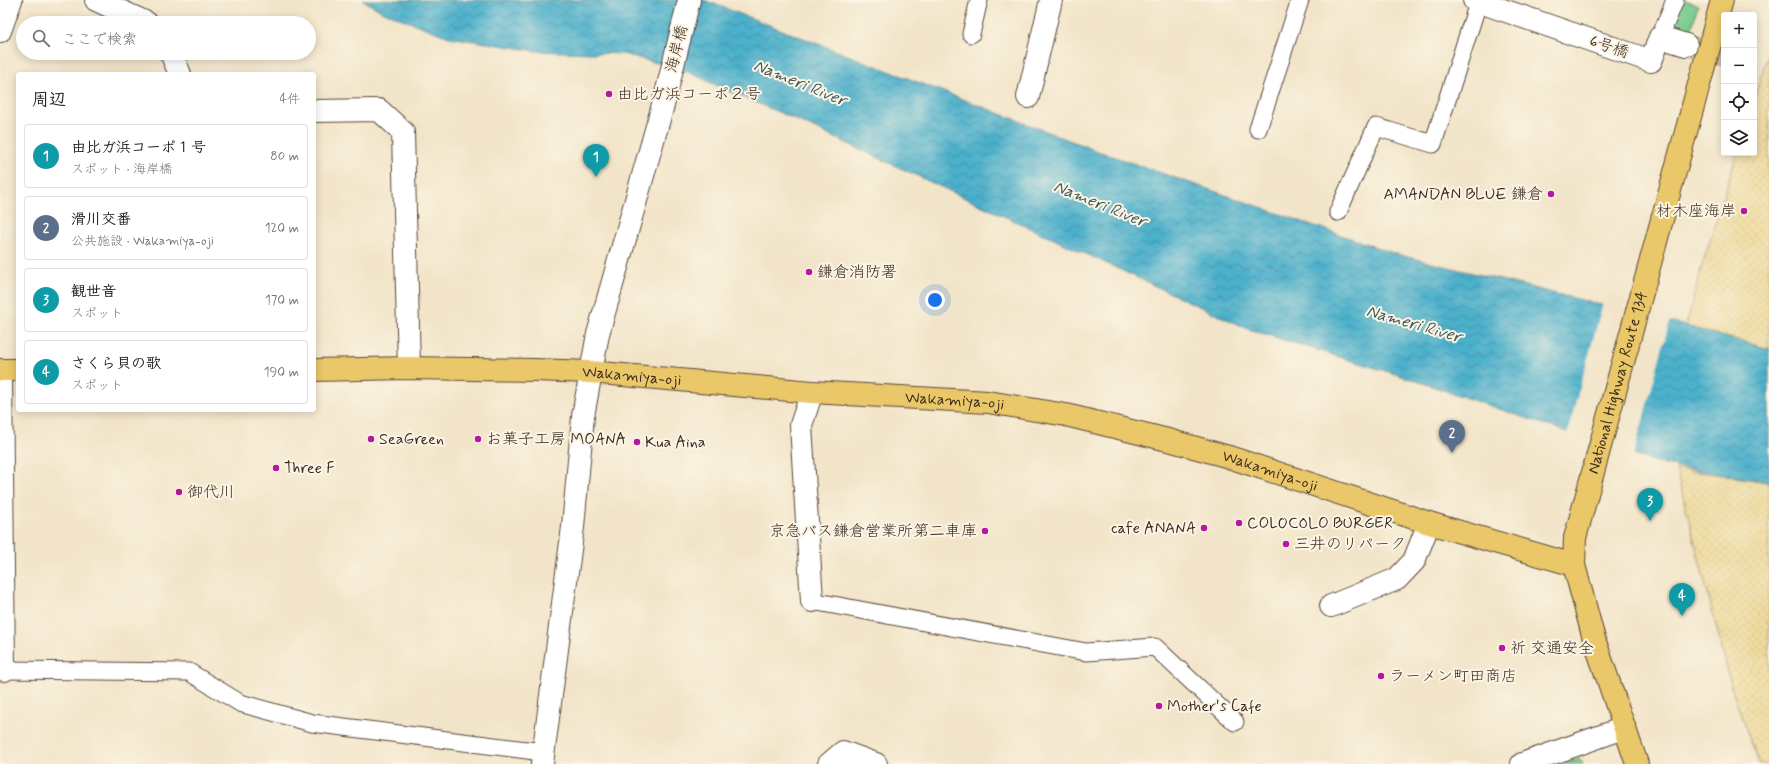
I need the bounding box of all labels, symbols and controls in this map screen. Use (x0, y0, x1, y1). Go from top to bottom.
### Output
map controls (1721, 12, 1757, 156)
button: + (1721, 12, 1757, 48)
search box (16, 16, 316, 60)
street label: 海岸橋 (661, 23, 693, 75)
icon: search (30, 27, 52, 49)
text: ここで検索 (62, 30, 137, 50)
street label: 6号橋 (1587, 31, 1631, 63)
button: − (1721, 48, 1757, 84)
water label: Nameri River (750, 54, 852, 113)
place label: 由比ガ浜コーポ２号 (617, 84, 761, 105)
button: locate (1721, 84, 1757, 120)
text: 周辺 (32, 89, 66, 111)
marker: 由比ガ浜コーポ２号 (604, 89, 614, 99)
text: 4件 (279, 91, 300, 108)
button: layers (1721, 120, 1757, 156)
text: 由比ガ浜コーポ１号 (71, 138, 206, 158)
pin: 1 (583, 144, 609, 177)
text: 1 (43, 148, 49, 165)
text: 80 m (270, 148, 299, 165)
text: スポット · 海岸橋 (71, 161, 172, 178)
water label: Nameri River (1050, 175, 1152, 234)
place label: AMANDAN BLUE 鎌倉 (1383, 184, 1543, 205)
marker: AMANDAN BLUE 鎌倉 (1546, 189, 1556, 199)
place label: 材木座海岸 (1656, 201, 1736, 222)
marker: 材木座海岸 (1739, 206, 1749, 216)
text: 滑川交番 (71, 210, 131, 230)
text: 2 (43, 220, 49, 237)
text: 120 m (265, 220, 299, 237)
text: 公共施設 · Wakamiya-oji (71, 233, 214, 250)
place label: 鎌倉消防署 (817, 262, 897, 283)
marker: 鎌倉消防署 (804, 267, 814, 277)
text: 観世音 (71, 282, 116, 302)
street label: National Highway Route 134 (1582, 289, 1652, 476)
your location (925, 290, 945, 310)
text: 3 (43, 292, 49, 309)
text: 170 m (265, 292, 299, 309)
water label: Nameri River (1364, 300, 1467, 349)
text: スポット (71, 305, 123, 322)
text: さくら貝の歌 (71, 354, 161, 374)
street label: Wakamiya-oji (582, 361, 682, 391)
text: 4 (42, 364, 50, 381)
text: 190 m (264, 364, 299, 381)
text: スポット (71, 377, 123, 394)
street label: Wakamiya-oji (904, 387, 1006, 415)
pin: 2 (1439, 420, 1465, 453)
place label: SeaGreen (379, 429, 444, 450)
place label: お菓子工房 MOANA (486, 429, 626, 450)
place label: Kua Aina (645, 432, 706, 453)
marker: SeaGreen (366, 434, 376, 444)
marker: お菓子工房 MOANA (473, 434, 483, 444)
marker: Kua Aina (632, 437, 642, 447)
street label: Wakamiya-oji (1220, 445, 1321, 496)
place label: Three F (284, 458, 335, 479)
marker: Three F (271, 463, 281, 473)
place label: 御代川 (187, 482, 235, 503)
marker: 御代川 (174, 487, 184, 497)
pin: 3 (1637, 488, 1663, 521)
place label: COLOCOLO BURGER (1247, 513, 1393, 534)
place label: cafe ANANA (1111, 518, 1196, 539)
marker: COLOCOLO BURGER (1234, 518, 1244, 528)
place label: 京急バス鎌倉営業所第二車庫 (769, 521, 977, 542)
marker: cafe ANANA (1199, 523, 1209, 533)
marker: 京急バス鎌倉営業所第二車庫 (980, 526, 990, 536)
place label: 三井のリパーク (1294, 534, 1406, 555)
marker: 三井のリパーク (1281, 539, 1291, 549)
pin: 4 (1669, 583, 1695, 616)
place label: 祈 交通安全 (1510, 638, 1594, 659)
marker: 祈 交通安全 (1497, 643, 1507, 653)
place label: ラーメン町田商店 (1389, 666, 1517, 687)
marker: ラーメン町田商店 (1376, 671, 1386, 681)
place label: Mother's Cafe (1167, 696, 1262, 717)
marker: Mother's Cafe (1154, 701, 1164, 711)

